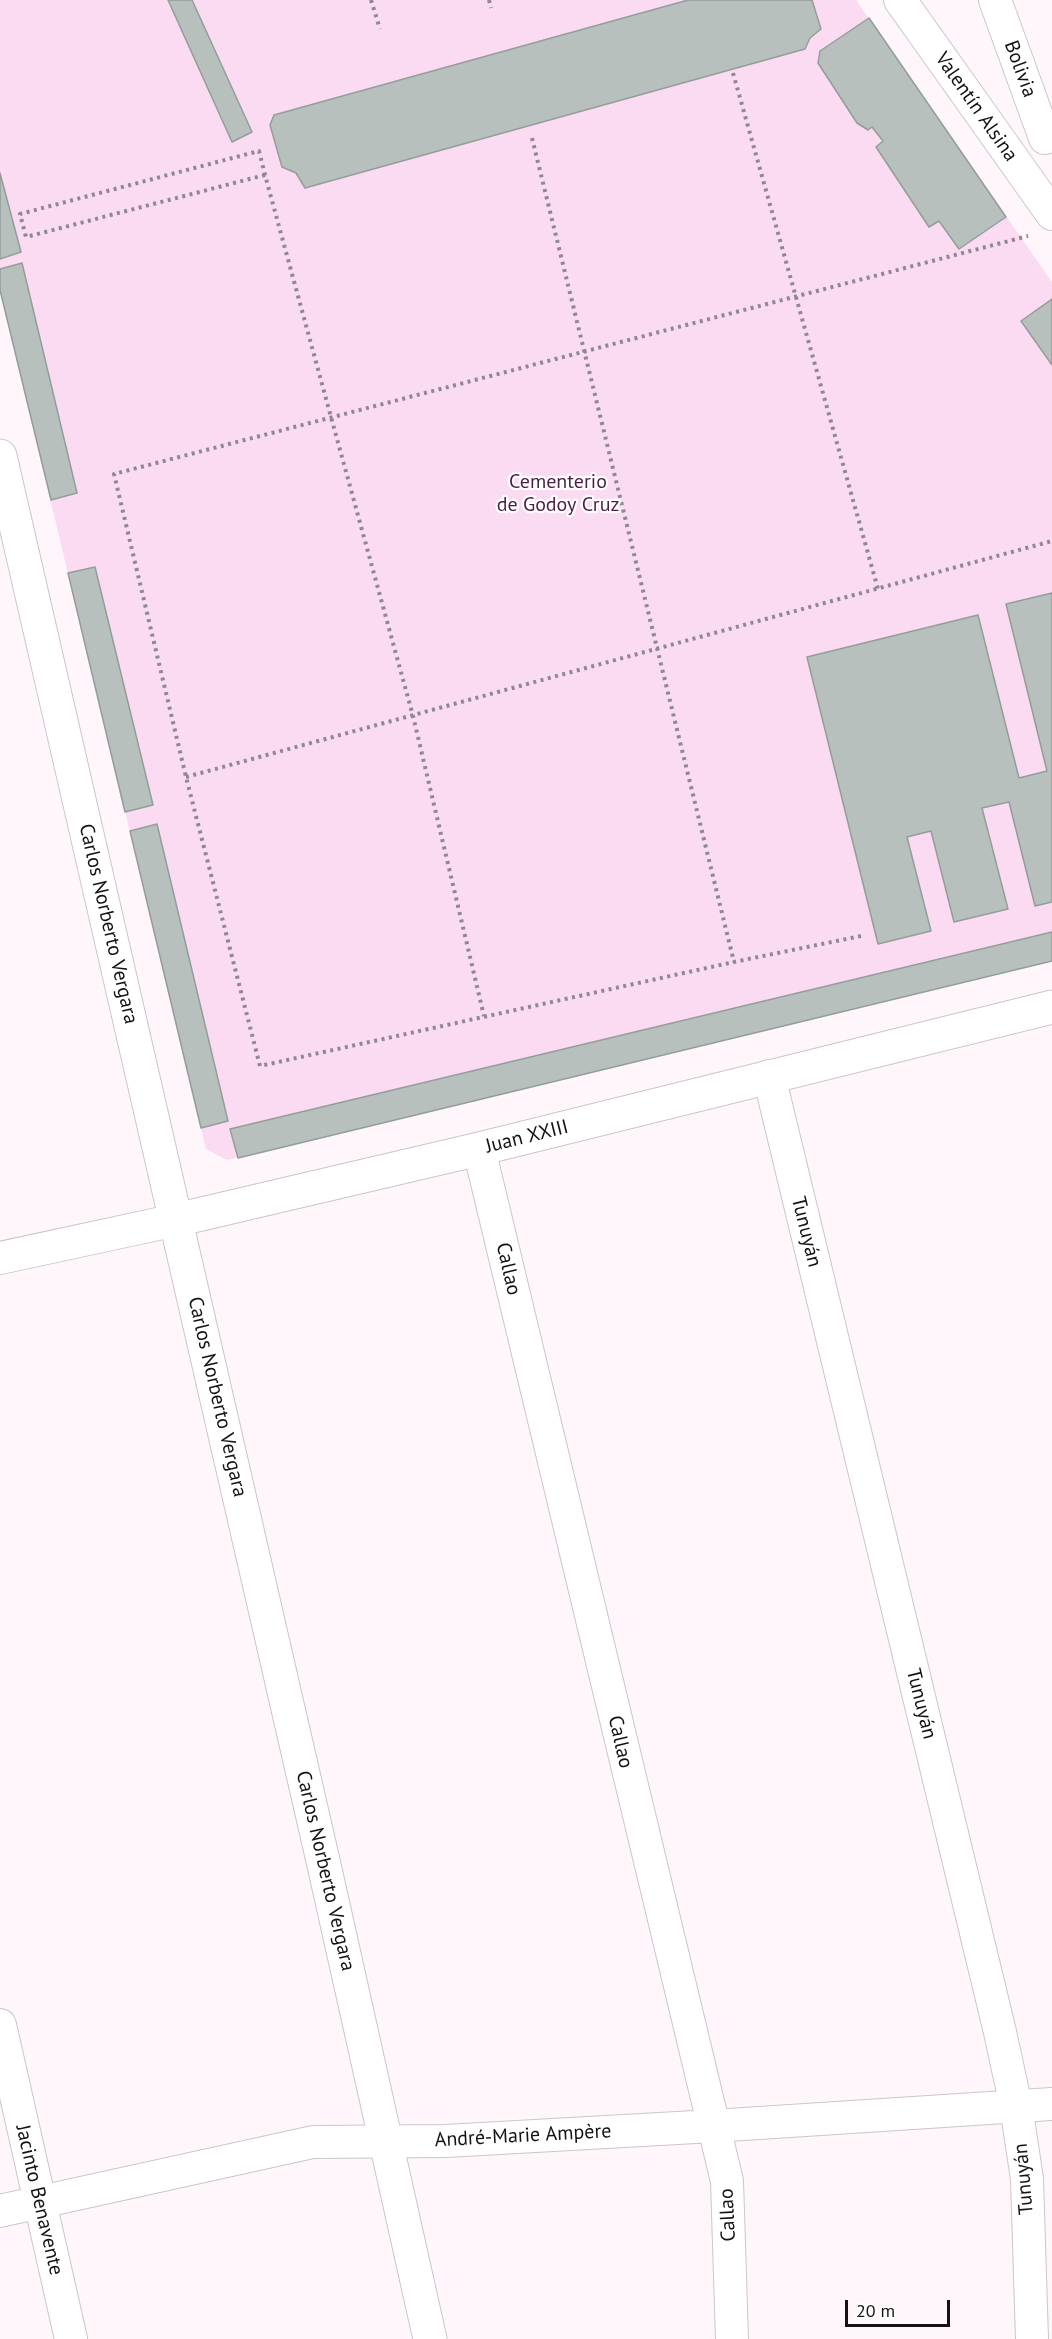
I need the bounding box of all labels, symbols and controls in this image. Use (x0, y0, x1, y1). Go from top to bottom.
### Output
street label: Bolivia (999, 37, 1041, 101)
street label: Valentín Alsina (930, 48, 1022, 166)
park label: Cementerio de Godoy Cruz (497, 470, 619, 517)
street label: Carlos Norberto Vergara (73, 822, 143, 1026)
street label: Juan XXIII (483, 1115, 571, 1159)
street label: Tunuyán (786, 1194, 826, 1270)
street label: Callao (490, 1240, 526, 1298)
street label: Carlos Norberto Vergara (182, 1295, 252, 1499)
street label: Tunuyán (901, 1666, 941, 1742)
street label: Callao (602, 1713, 638, 1771)
street label: Carlos Norberto Vergara (290, 1769, 360, 1973)
street label: André-Marie Ampère (434, 2119, 612, 2153)
street label: Jacinto Benavente (10, 2122, 68, 2278)
street label: Tunuyán (1009, 2142, 1039, 2216)
street label: Callao (715, 2188, 741, 2242)
scale bar (848, 2288, 953, 2326)
text: 20 m (856, 2299, 895, 2322)

